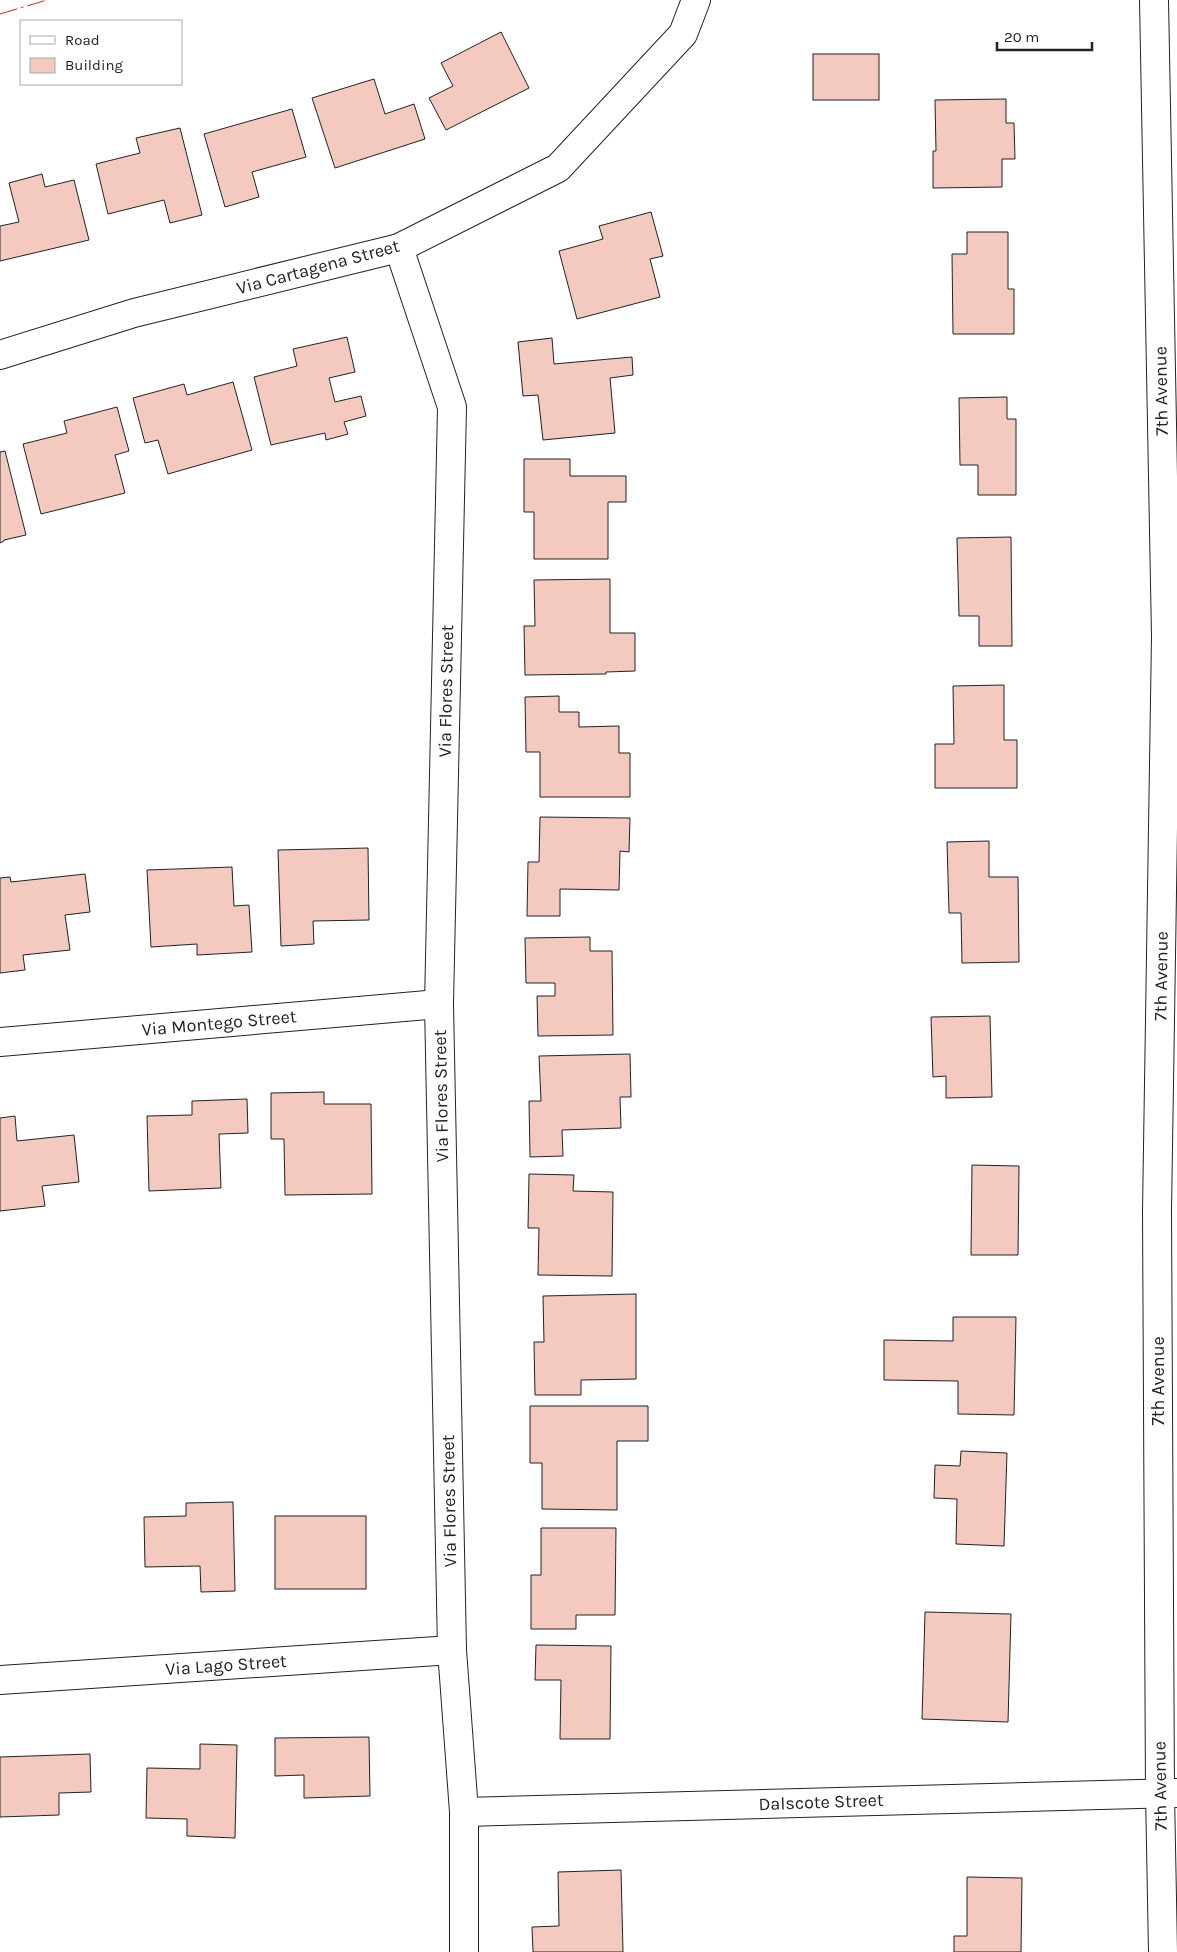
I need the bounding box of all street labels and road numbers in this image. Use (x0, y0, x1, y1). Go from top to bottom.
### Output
street label: Via Cartagena Street (234, 235, 402, 299)
street label: 7th Avenue (1149, 346, 1173, 436)
street label: Via Flores Street (434, 624, 458, 758)
street label: 7th Avenue (1149, 931, 1173, 1021)
street label: Via Montego Street (141, 1005, 298, 1041)
street label: Via Flores Street (429, 1029, 453, 1163)
street label: 7th Avenue (1147, 1336, 1169, 1426)
street label: Via Flores Street (437, 1434, 461, 1568)
street label: Via Lago Street (165, 1650, 288, 1680)
street label: 7th Avenue (1148, 1741, 1172, 1831)
street label: Dalscote Street (758, 1789, 884, 1815)

